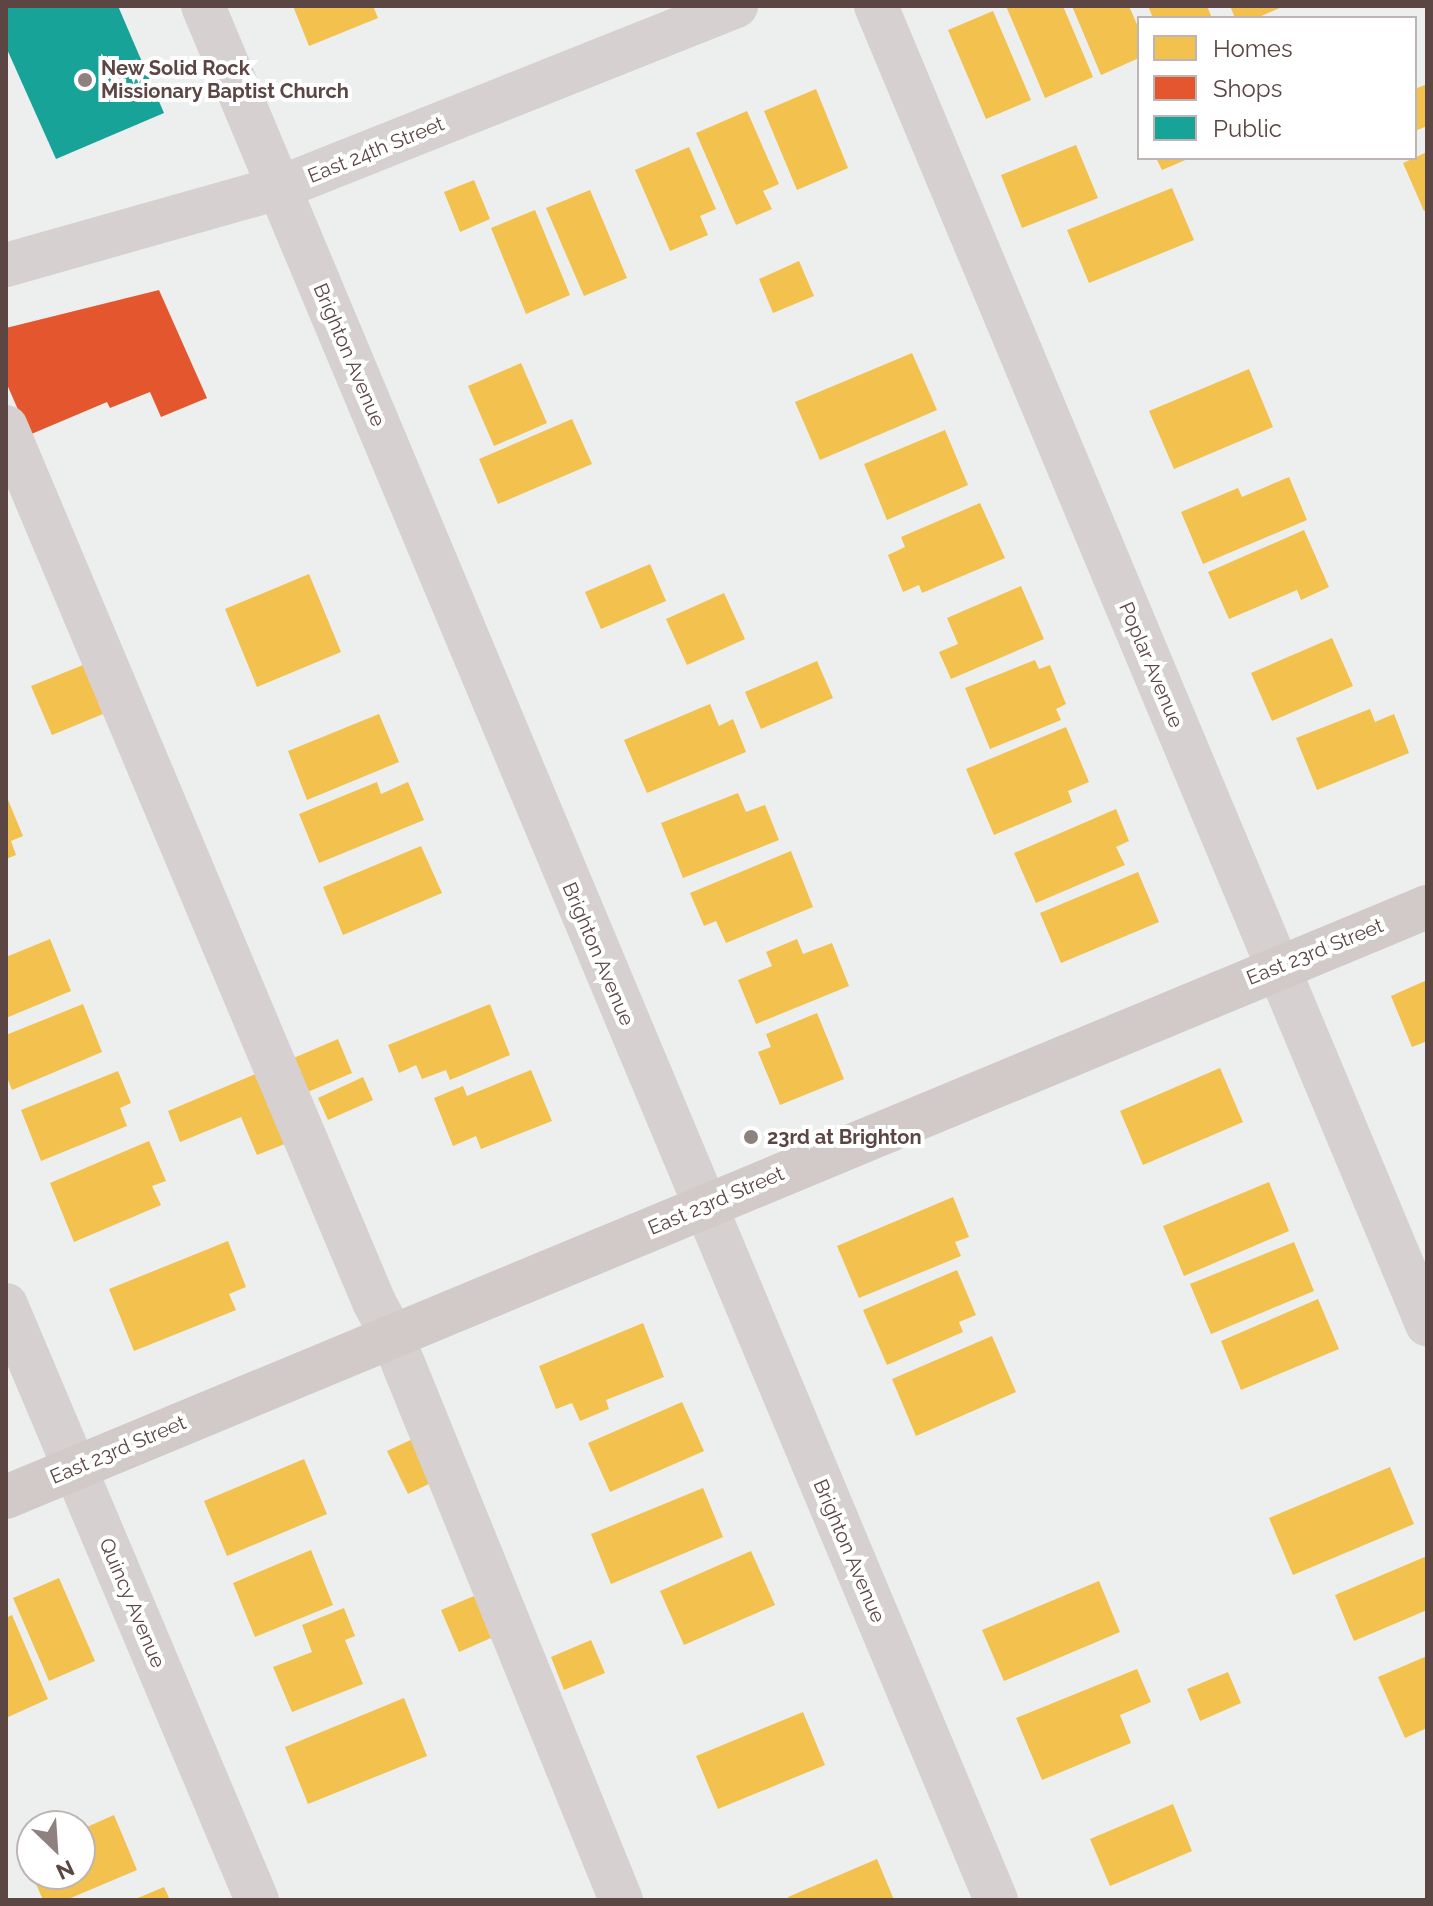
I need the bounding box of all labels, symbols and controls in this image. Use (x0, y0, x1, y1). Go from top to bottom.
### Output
legend (1137, 16, 1417, 160)
text: Homes (1213, 34, 1293, 63)
place label: New Solid Rock Missionary Baptist Church (101, 56, 349, 103)
marker: New Solid Rock Missionary Baptist Church (76, 71, 94, 89)
text: Shops (1213, 74, 1282, 103)
street label: East 24th Street (304, 112, 448, 188)
text: Public (1213, 114, 1282, 143)
street label: Brighton Avenue (308, 279, 390, 431)
street label: Poplar Avenue (1114, 598, 1188, 732)
street label: Brighton Avenue (557, 878, 639, 1030)
street label: East 23rd Street (1243, 914, 1387, 990)
place label: 23rd at Brighton (767, 1125, 922, 1149)
marker: 23rd at Brighton (742, 1128, 760, 1146)
street label: East 23rd Street (644, 1162, 788, 1240)
street label: East 23rd Street (46, 1411, 190, 1489)
street label: Brighton Avenue (808, 1475, 890, 1627)
street label: Quincy Avenue (94, 1534, 170, 1672)
north arrow (16, 1810, 96, 1890)
text: N (52, 1855, 78, 1885)

